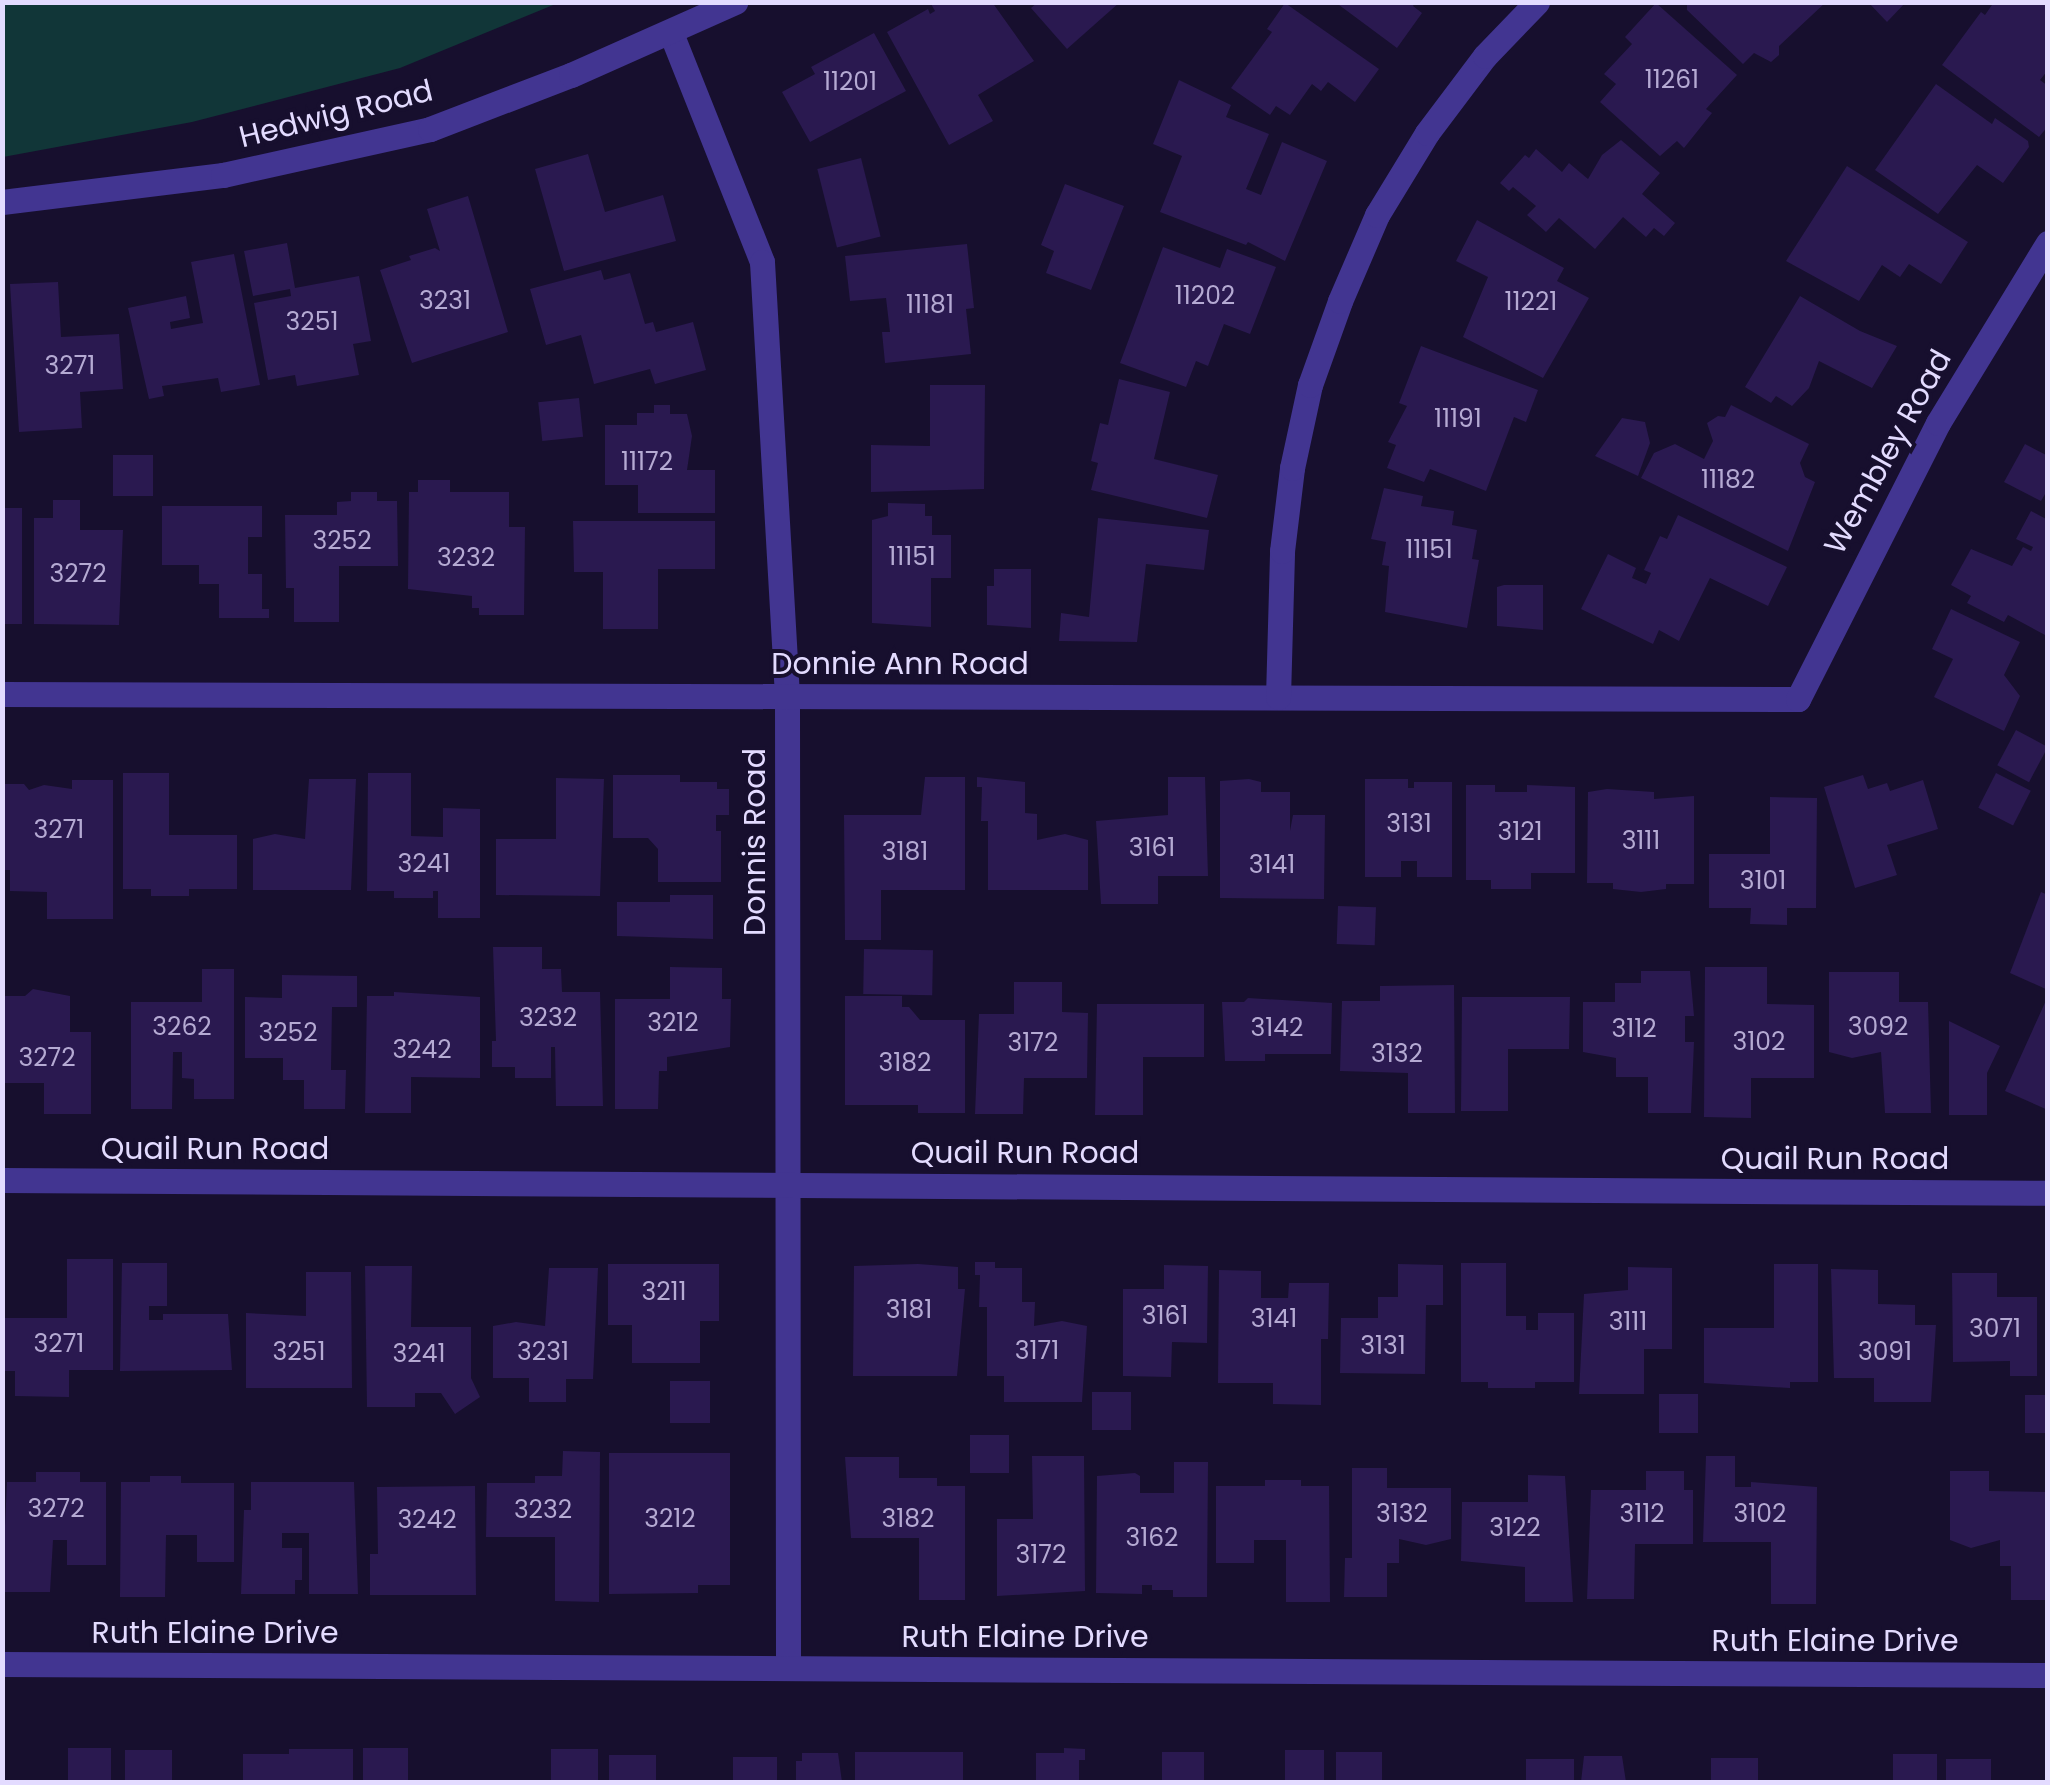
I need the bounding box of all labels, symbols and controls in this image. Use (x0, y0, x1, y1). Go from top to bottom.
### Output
house number: 11261 (1645, 65, 1699, 95)
house number: 11201 (823, 67, 877, 97)
street label: Hedwig Road (236, 73, 436, 155)
house number: 11202 (1175, 281, 1235, 311)
house number: 3231 (419, 286, 471, 316)
house number: 11221 (1505, 287, 1557, 317)
house number: 11181 (906, 290, 954, 320)
house number: 3251 (286, 307, 338, 337)
street label: Wembley Road (1817, 344, 1959, 560)
house number: 3271 (45, 351, 95, 381)
house number: 11191 (1434, 404, 1482, 434)
house number: 11172 (621, 447, 673, 477)
house number: 11182 (1701, 465, 1755, 495)
house number: 3252 (312, 526, 372, 556)
house number: 11151 (1405, 535, 1453, 565)
house number: 11151 (888, 542, 936, 572)
house number: 3232 (437, 543, 495, 573)
house number: 3272 (49, 559, 107, 589)
street label: Donnie Ann Road (771, 646, 1029, 682)
street label: Donnis Road (737, 748, 773, 936)
house number: 3131 (1386, 809, 1432, 839)
house number: 3271 (34, 815, 84, 845)
house number: 3121 (1497, 817, 1543, 847)
house number: 3111 (1622, 826, 1660, 856)
house number: 3161 (1129, 833, 1175, 863)
house number: 3181 (882, 837, 928, 867)
house number: 3241 (398, 849, 450, 879)
house number: 3141 (1249, 850, 1295, 880)
house number: 3101 (1740, 866, 1786, 896)
house number: 3232 (519, 1003, 577, 1033)
house number: 3212 (647, 1008, 699, 1038)
house number: 3262 (152, 1012, 212, 1042)
house number: 3092 (1848, 1012, 1908, 1042)
house number: 3142 (1251, 1013, 1303, 1043)
house number: 3112 (1611, 1014, 1657, 1044)
house number: 3252 (258, 1018, 318, 1048)
house number: 3102 (1733, 1027, 1785, 1057)
house number: 3172 (1008, 1028, 1058, 1058)
house number: 3242 (392, 1035, 452, 1065)
house number: 3132 (1371, 1039, 1423, 1069)
house number: 3272 (18, 1043, 76, 1073)
house number: 3182 (879, 1048, 931, 1078)
street label: Quail Run Road (101, 1131, 329, 1167)
street label: Quail Run Road (911, 1135, 1139, 1171)
street label: Quail Run Road (1721, 1141, 1949, 1177)
house number: 3211 (641, 1277, 687, 1307)
house number: 3181 (886, 1295, 932, 1325)
house number: 3161 (1142, 1301, 1188, 1331)
house number: 3141 (1251, 1304, 1297, 1334)
house number: 3111 (1609, 1307, 1647, 1337)
house number: 3071 (1969, 1314, 2021, 1344)
house number: 3271 (34, 1329, 84, 1359)
house number: 3131 (1360, 1331, 1406, 1361)
house number: 3171 (1015, 1336, 1059, 1366)
house number: 3251 (273, 1337, 325, 1367)
house number: 3231 (517, 1337, 569, 1367)
house number: 3091 (1858, 1337, 1912, 1367)
house number: 3241 (393, 1339, 445, 1369)
house number: 3272 (27, 1494, 85, 1524)
house number: 3232 (514, 1495, 572, 1525)
house number: 3132 (1376, 1499, 1428, 1529)
house number: 3112 (1619, 1499, 1665, 1529)
house number: 3102 (1734, 1499, 1786, 1529)
house number: 3212 (644, 1504, 696, 1534)
house number: 3182 (882, 1504, 934, 1534)
house number: 3242 (397, 1505, 457, 1535)
house number: 3122 (1489, 1513, 1541, 1543)
house number: 3162 (1126, 1523, 1178, 1553)
house number: 3172 (1016, 1540, 1066, 1570)
street label: Ruth Elaine Drive (91, 1615, 339, 1651)
street label: Ruth Elaine Drive (901, 1619, 1149, 1655)
street label: Ruth Elaine Drive (1711, 1623, 1959, 1659)

